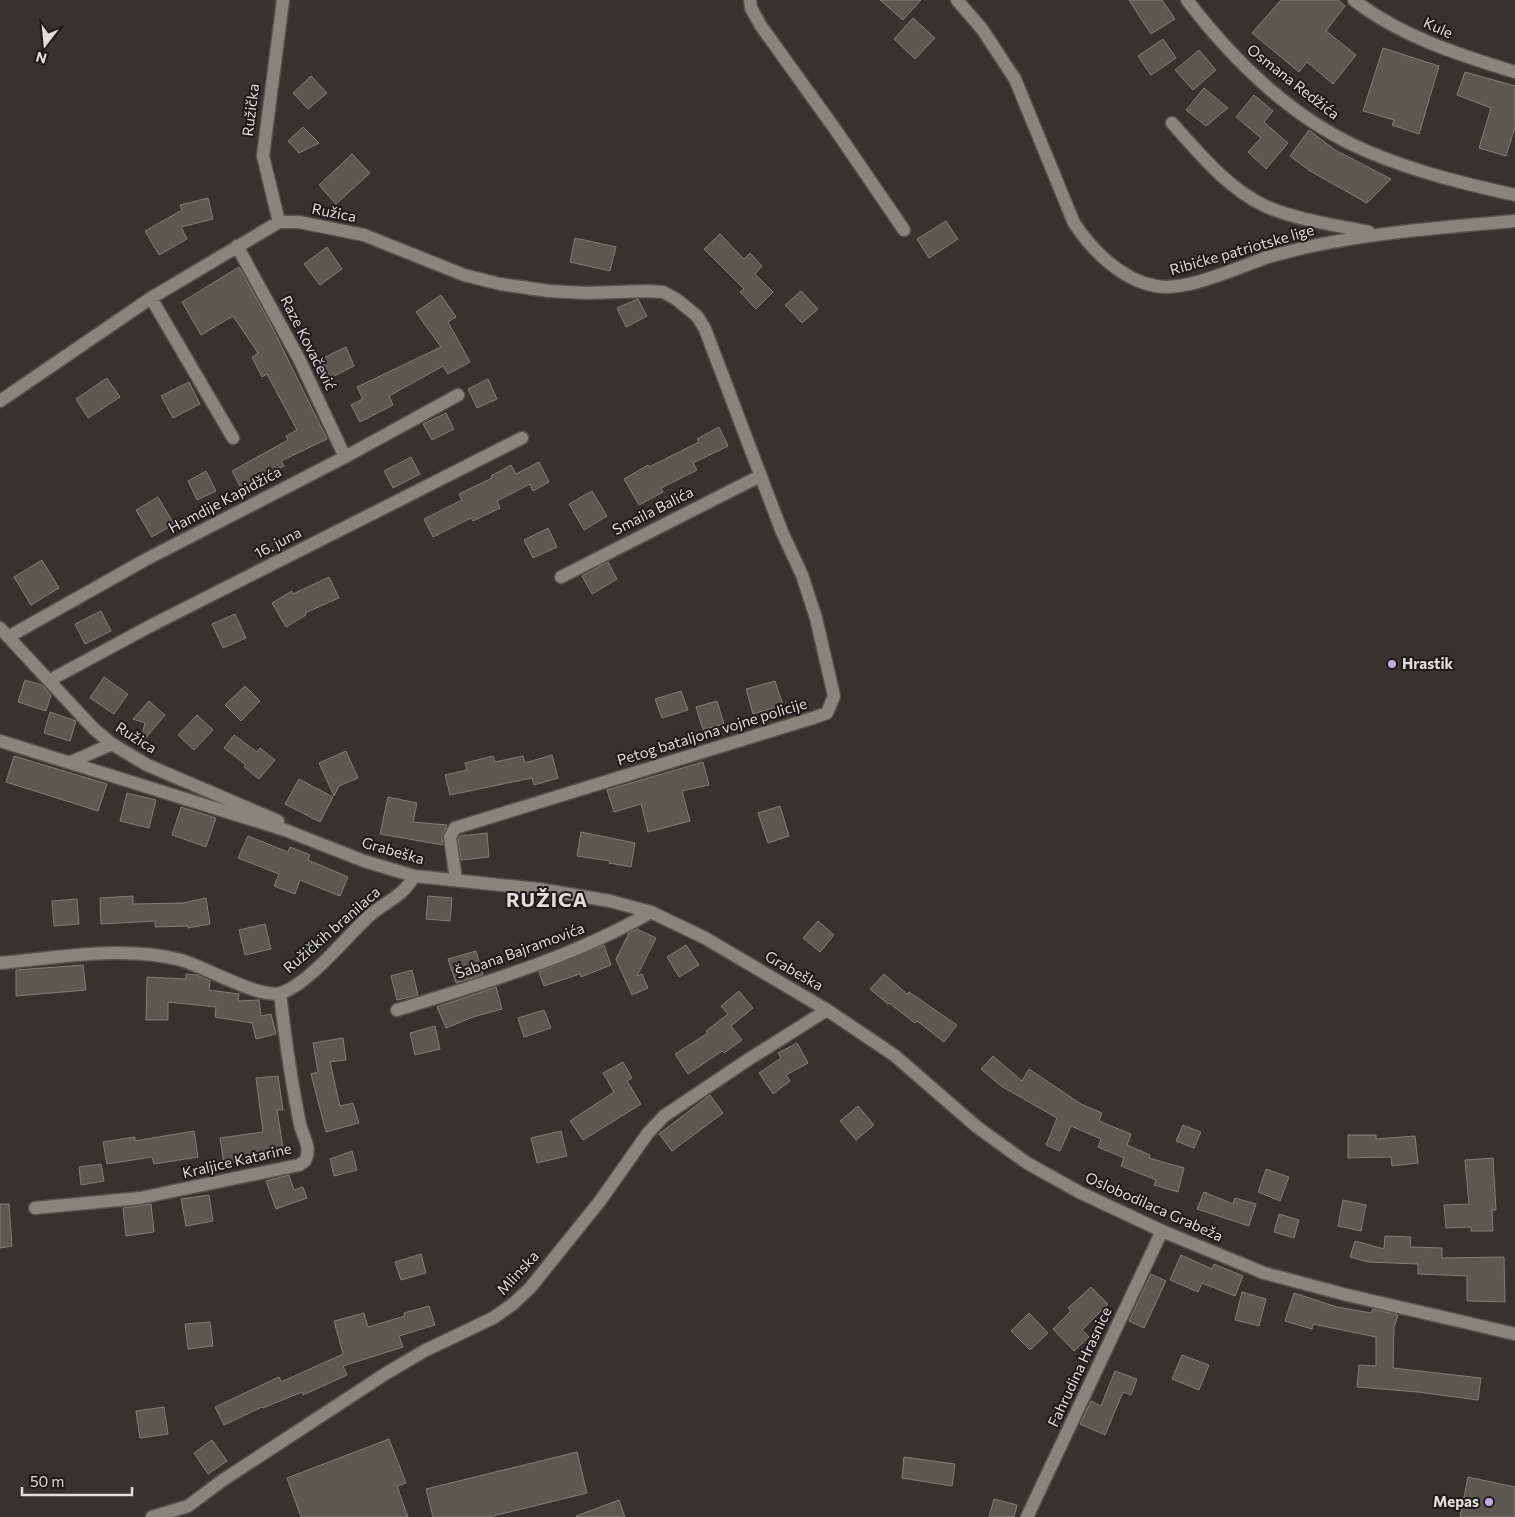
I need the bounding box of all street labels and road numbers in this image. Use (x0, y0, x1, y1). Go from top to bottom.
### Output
street label: Kule (1421, 13, 1456, 41)
street label: Osmana Redžića (1244, 40, 1343, 123)
street label: Ružička (238, 82, 262, 137)
street label: Ružica (310, 199, 358, 225)
street label: Ribićke patriotske lige (1167, 220, 1316, 278)
street label: Raze Kovačević (277, 292, 340, 393)
street label: Hamdije Kapidžića (165, 462, 284, 536)
street label: Smaila Balića (609, 482, 696, 538)
street label: 16. juna (251, 523, 304, 562)
street label: Petog bataljona vojne policije (615, 694, 809, 769)
street label: Ružica (113, 718, 160, 757)
street label: Grabeška (360, 833, 427, 868)
street label: Ružičkih branilaca (279, 882, 383, 976)
street label: Šabana Bajramovića (452, 917, 587, 982)
street label: Grabeška (762, 946, 827, 994)
street label: Kraljice Katarine (180, 1139, 293, 1181)
street label: Oslobodilaca Grabeža (1083, 1168, 1226, 1245)
street label: Mlinska (492, 1247, 542, 1298)
street label: Fahrudina Hrasnice (1043, 1304, 1115, 1430)

